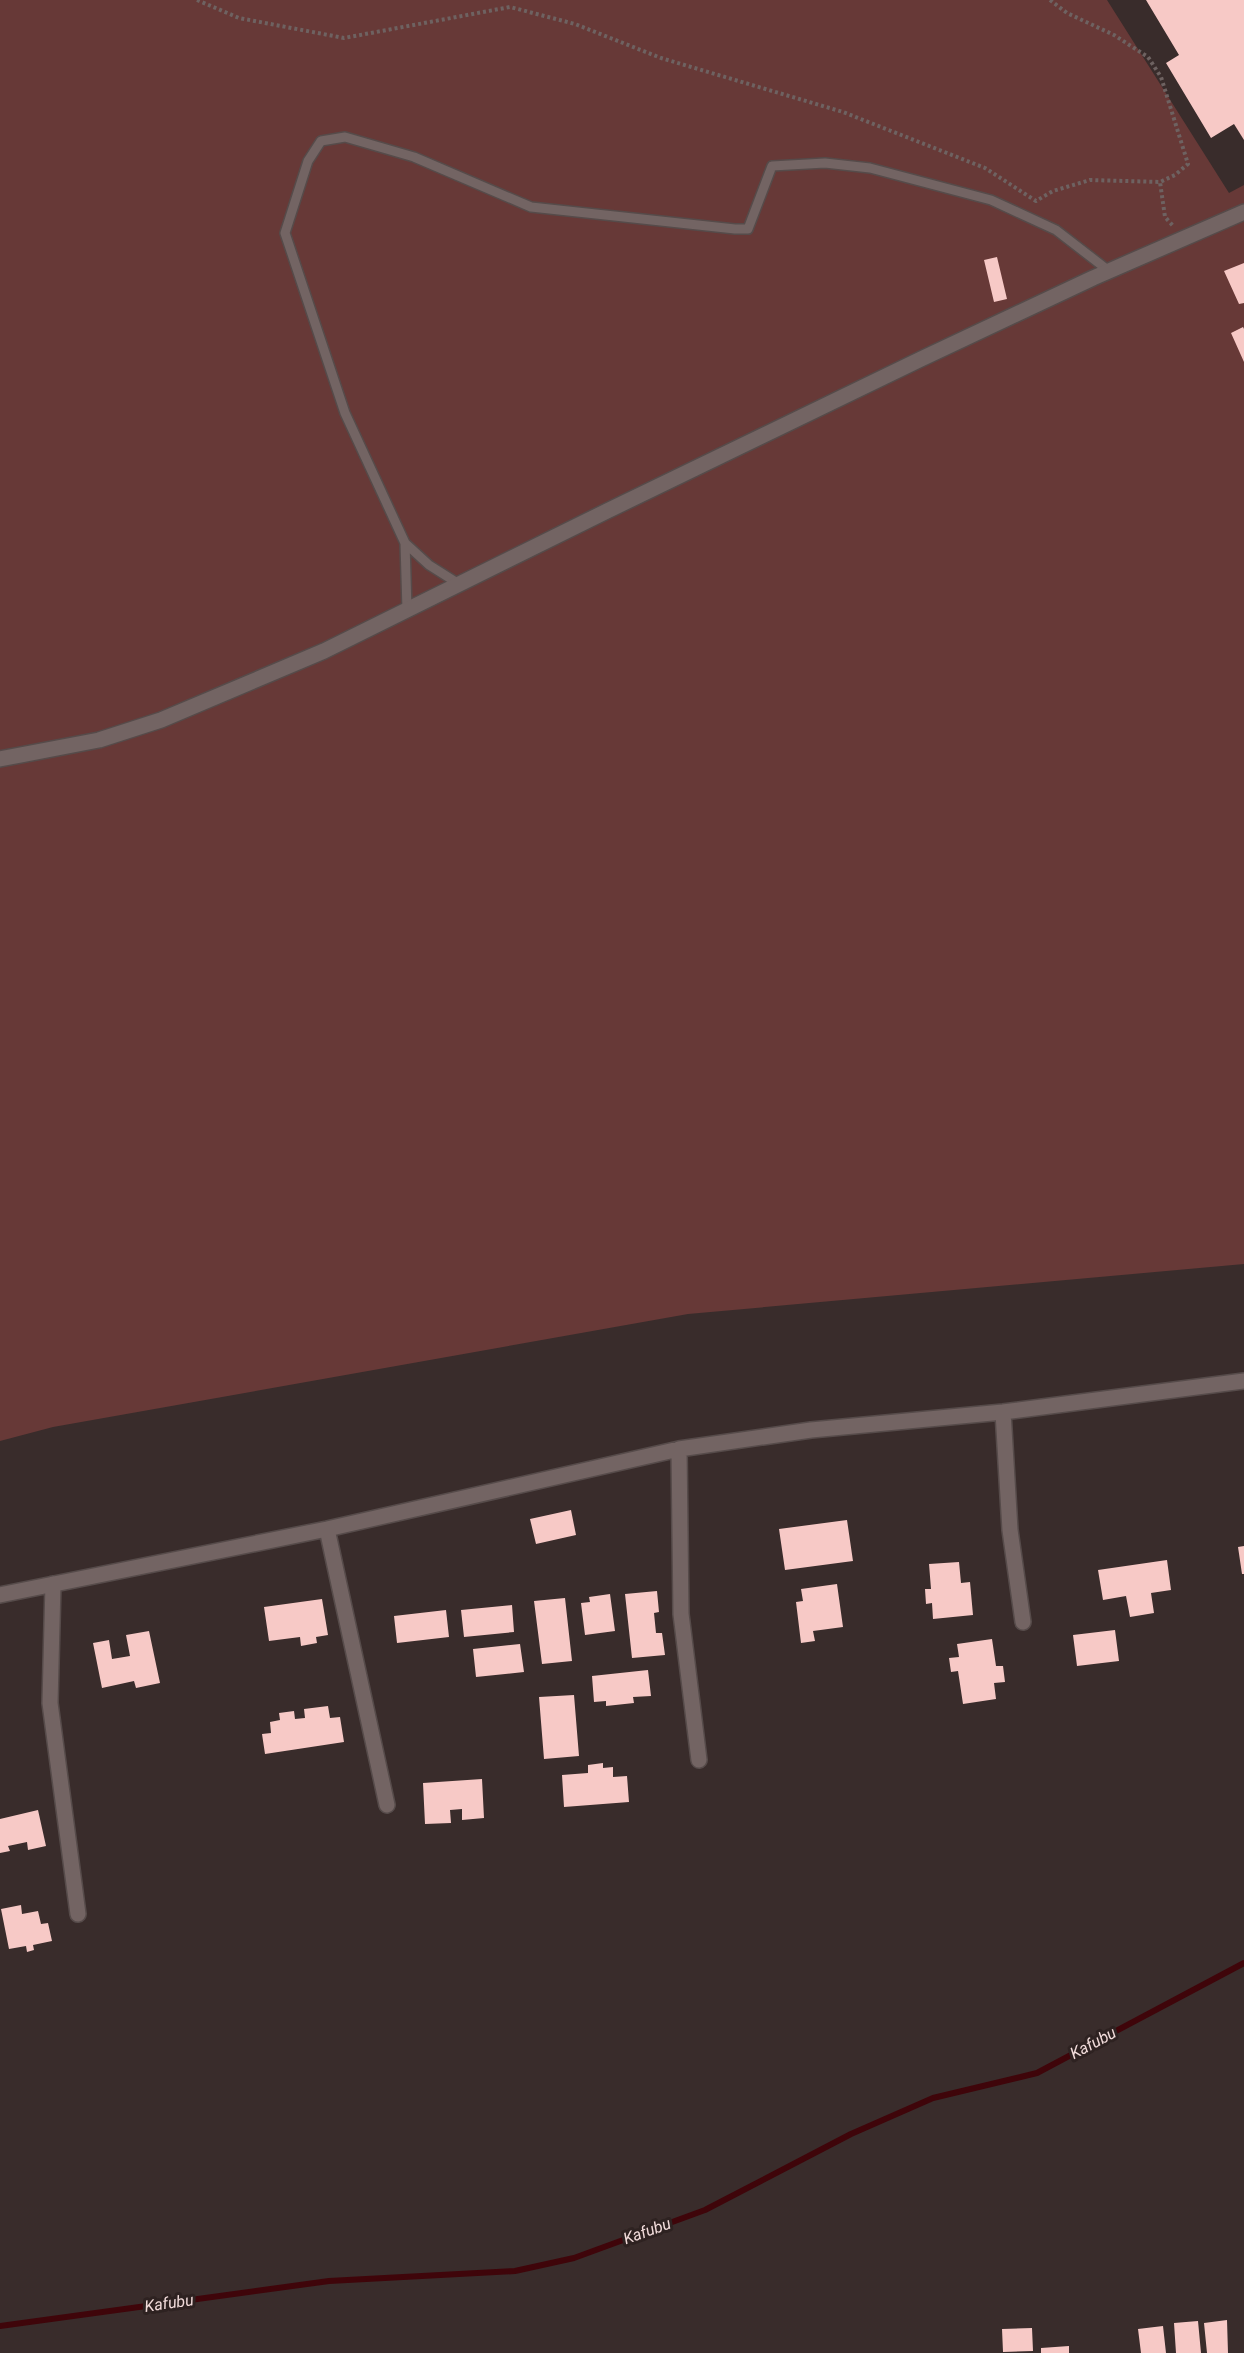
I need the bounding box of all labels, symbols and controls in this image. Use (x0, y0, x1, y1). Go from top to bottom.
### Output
water label: Kafubu (1067, 2023, 1120, 2063)
water label: Kafubu (621, 2213, 674, 2248)
water label: Kafubu (143, 2290, 195, 2316)

